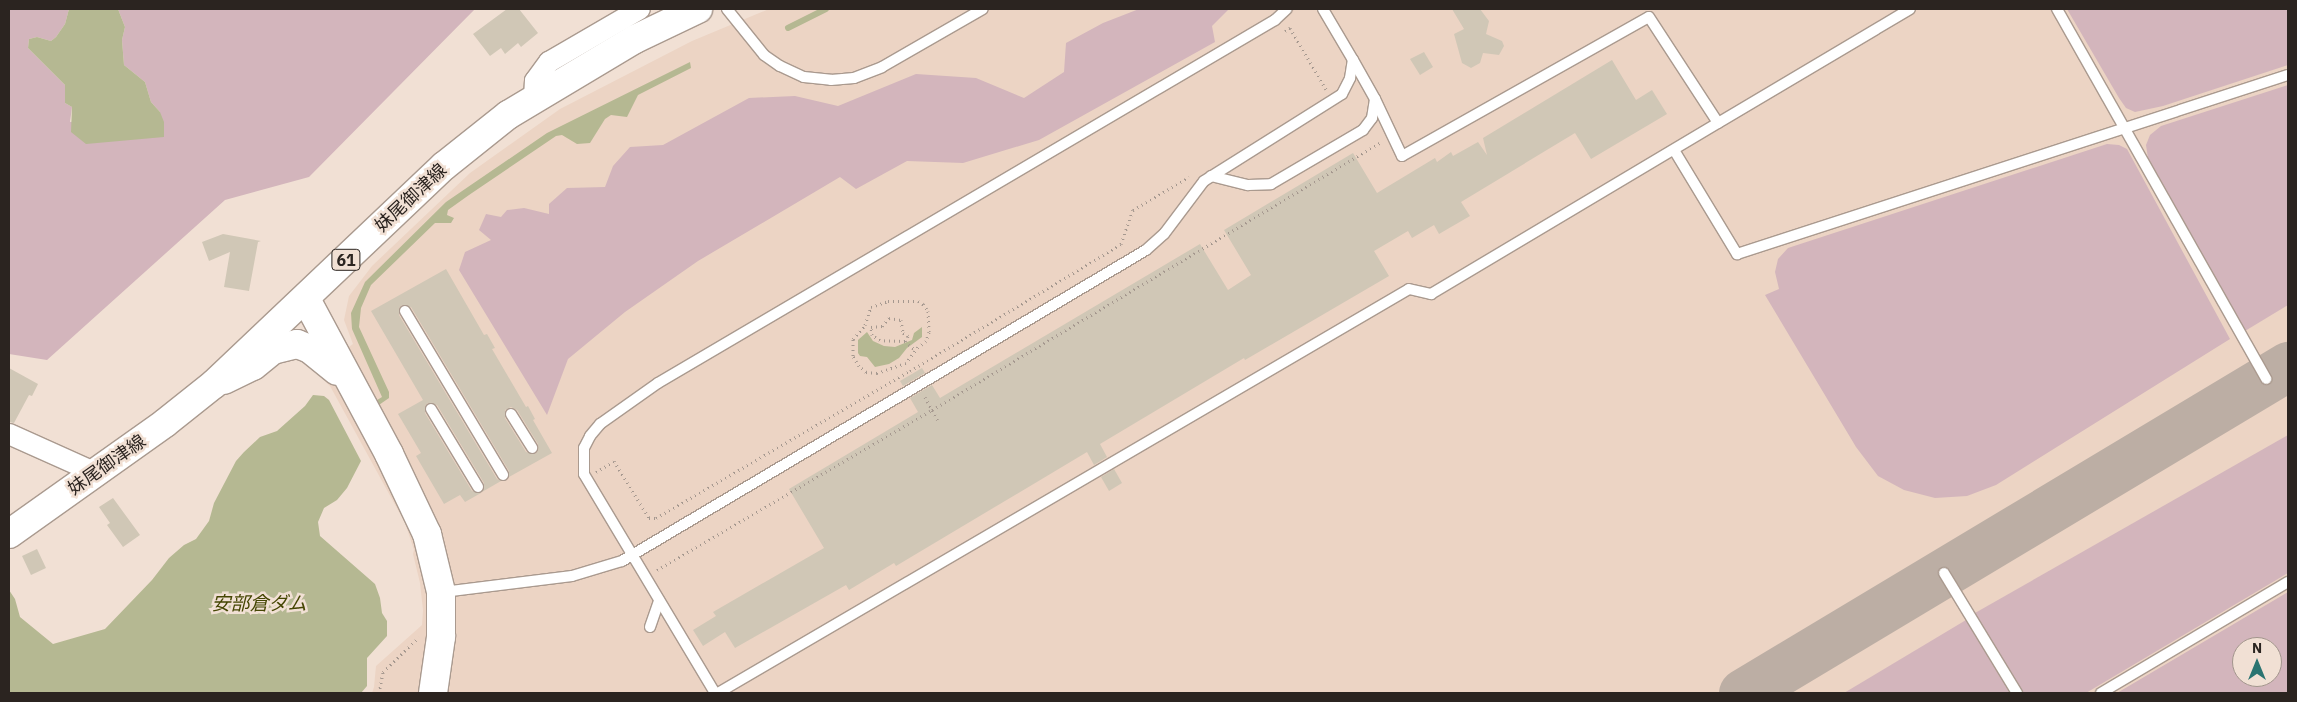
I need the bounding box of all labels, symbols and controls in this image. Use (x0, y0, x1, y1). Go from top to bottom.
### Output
street label: 妹尾御津線 (371, 159, 451, 237)
road number: 61 (331, 246, 361, 274)
street label: 妹尾御津線 (64, 430, 150, 500)
water label: 安部倉ダム (212, 593, 306, 615)
north arrow (2232, 637, 2282, 687)
text: N (2252, 639, 2262, 657)

